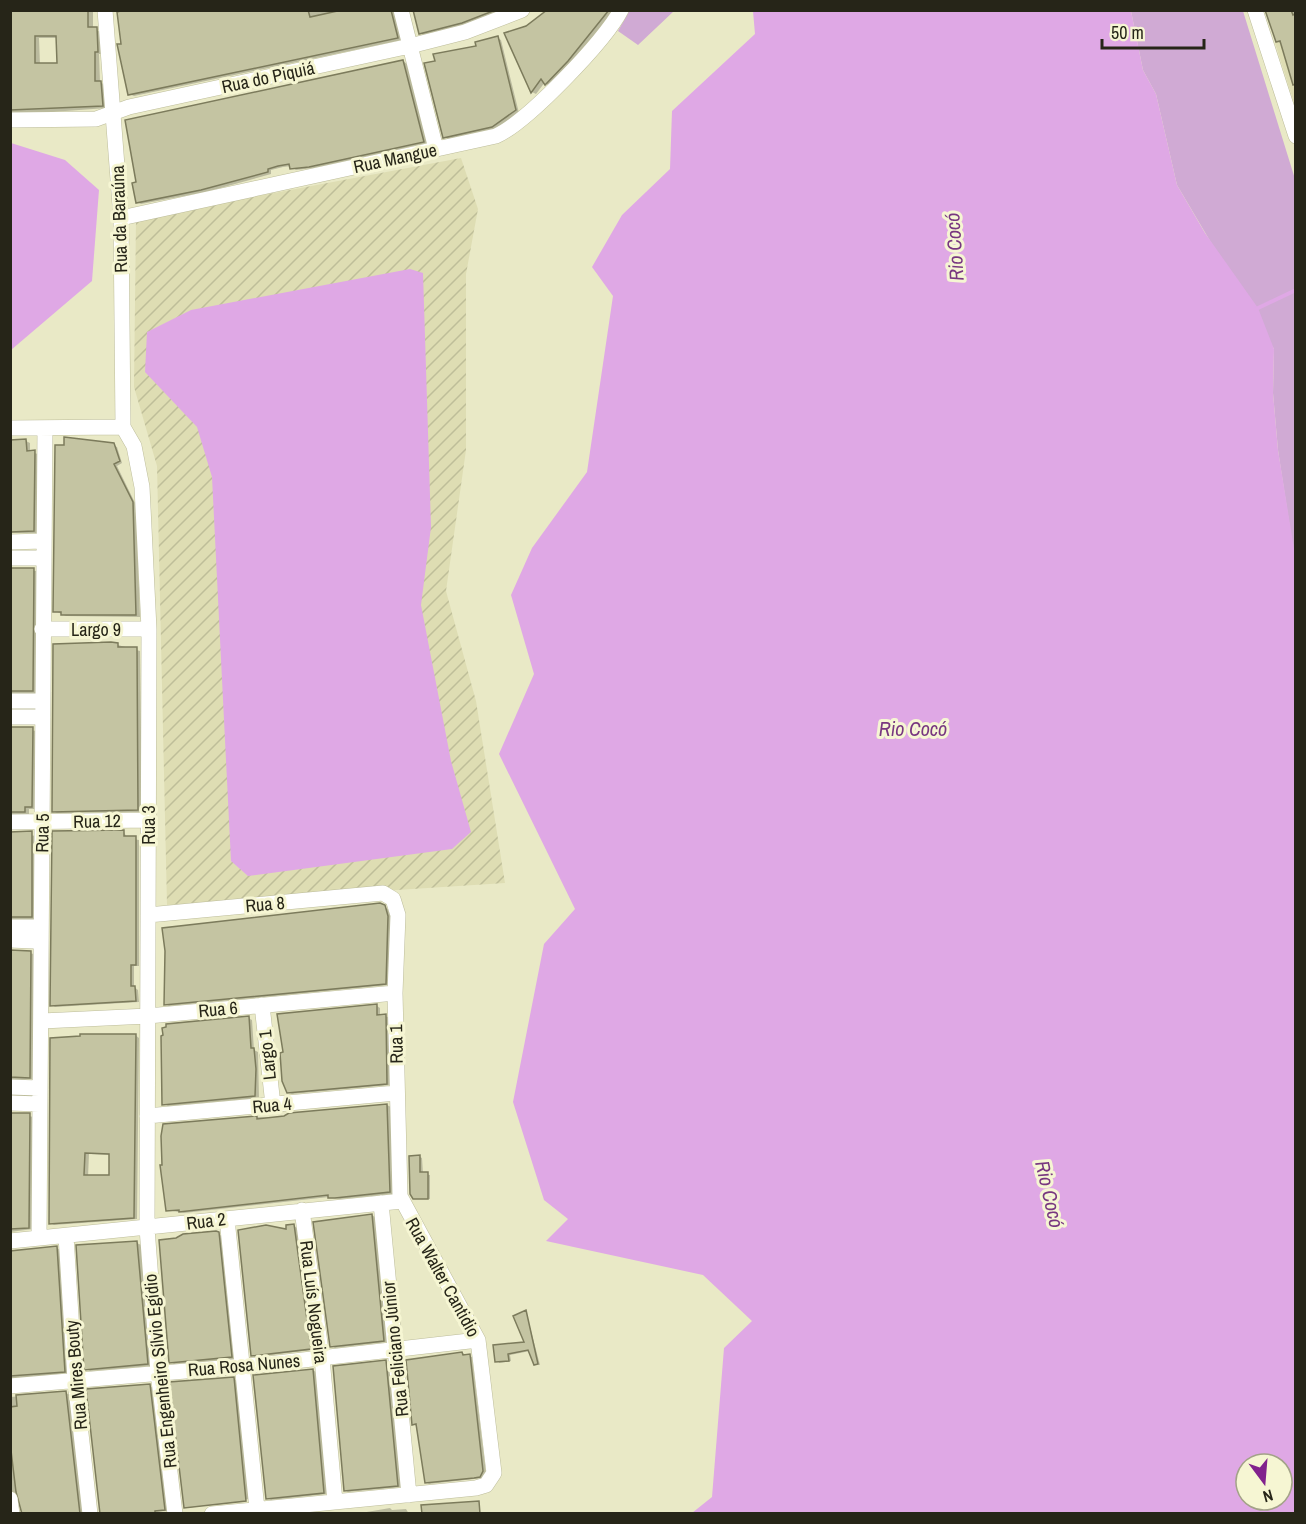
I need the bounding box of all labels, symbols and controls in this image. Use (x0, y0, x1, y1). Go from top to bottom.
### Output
scale bar (1102, 12, 1204, 50)
text: 50 m (1111, 20, 1144, 45)
street label: Rua do Piquiá (219, 55, 317, 99)
street label: Rua Mangue (351, 137, 439, 179)
street label: Rua da Baraúna (105, 165, 133, 273)
water label: Rio Cocó (938, 212, 970, 282)
street label: Largo 9 (71, 617, 121, 642)
water label: Rio Cocó (879, 715, 947, 742)
street label: Rua 3 (136, 805, 161, 845)
street label: Rua 12 (73, 808, 121, 834)
street label: Rua 5 (29, 813, 55, 853)
street label: Rua 8 (244, 890, 286, 918)
street label: Rua 6 (197, 995, 239, 1023)
street label: Rua 1 (383, 1023, 409, 1064)
street label: Largo 1 (252, 1028, 282, 1081)
street label: Rua 4 (251, 1091, 293, 1119)
water label: Rio Cocó (1029, 1158, 1071, 1230)
street label: Rua 2 (185, 1206, 227, 1236)
street label: Rua Walter Cantidio (400, 1213, 486, 1341)
street label: Rua Luís Nogueira (294, 1239, 334, 1365)
street label: Rua Engenheiro Sílvio Egídio (137, 1273, 183, 1469)
street label: Rua Feliciano Júnior (375, 1280, 415, 1418)
street label: Rua Mires Bouty (59, 1319, 93, 1431)
street label: Rua Rosa Nunes (187, 1348, 301, 1382)
north arrow (1234, 1452, 1294, 1512)
text: N (1261, 1485, 1276, 1508)

